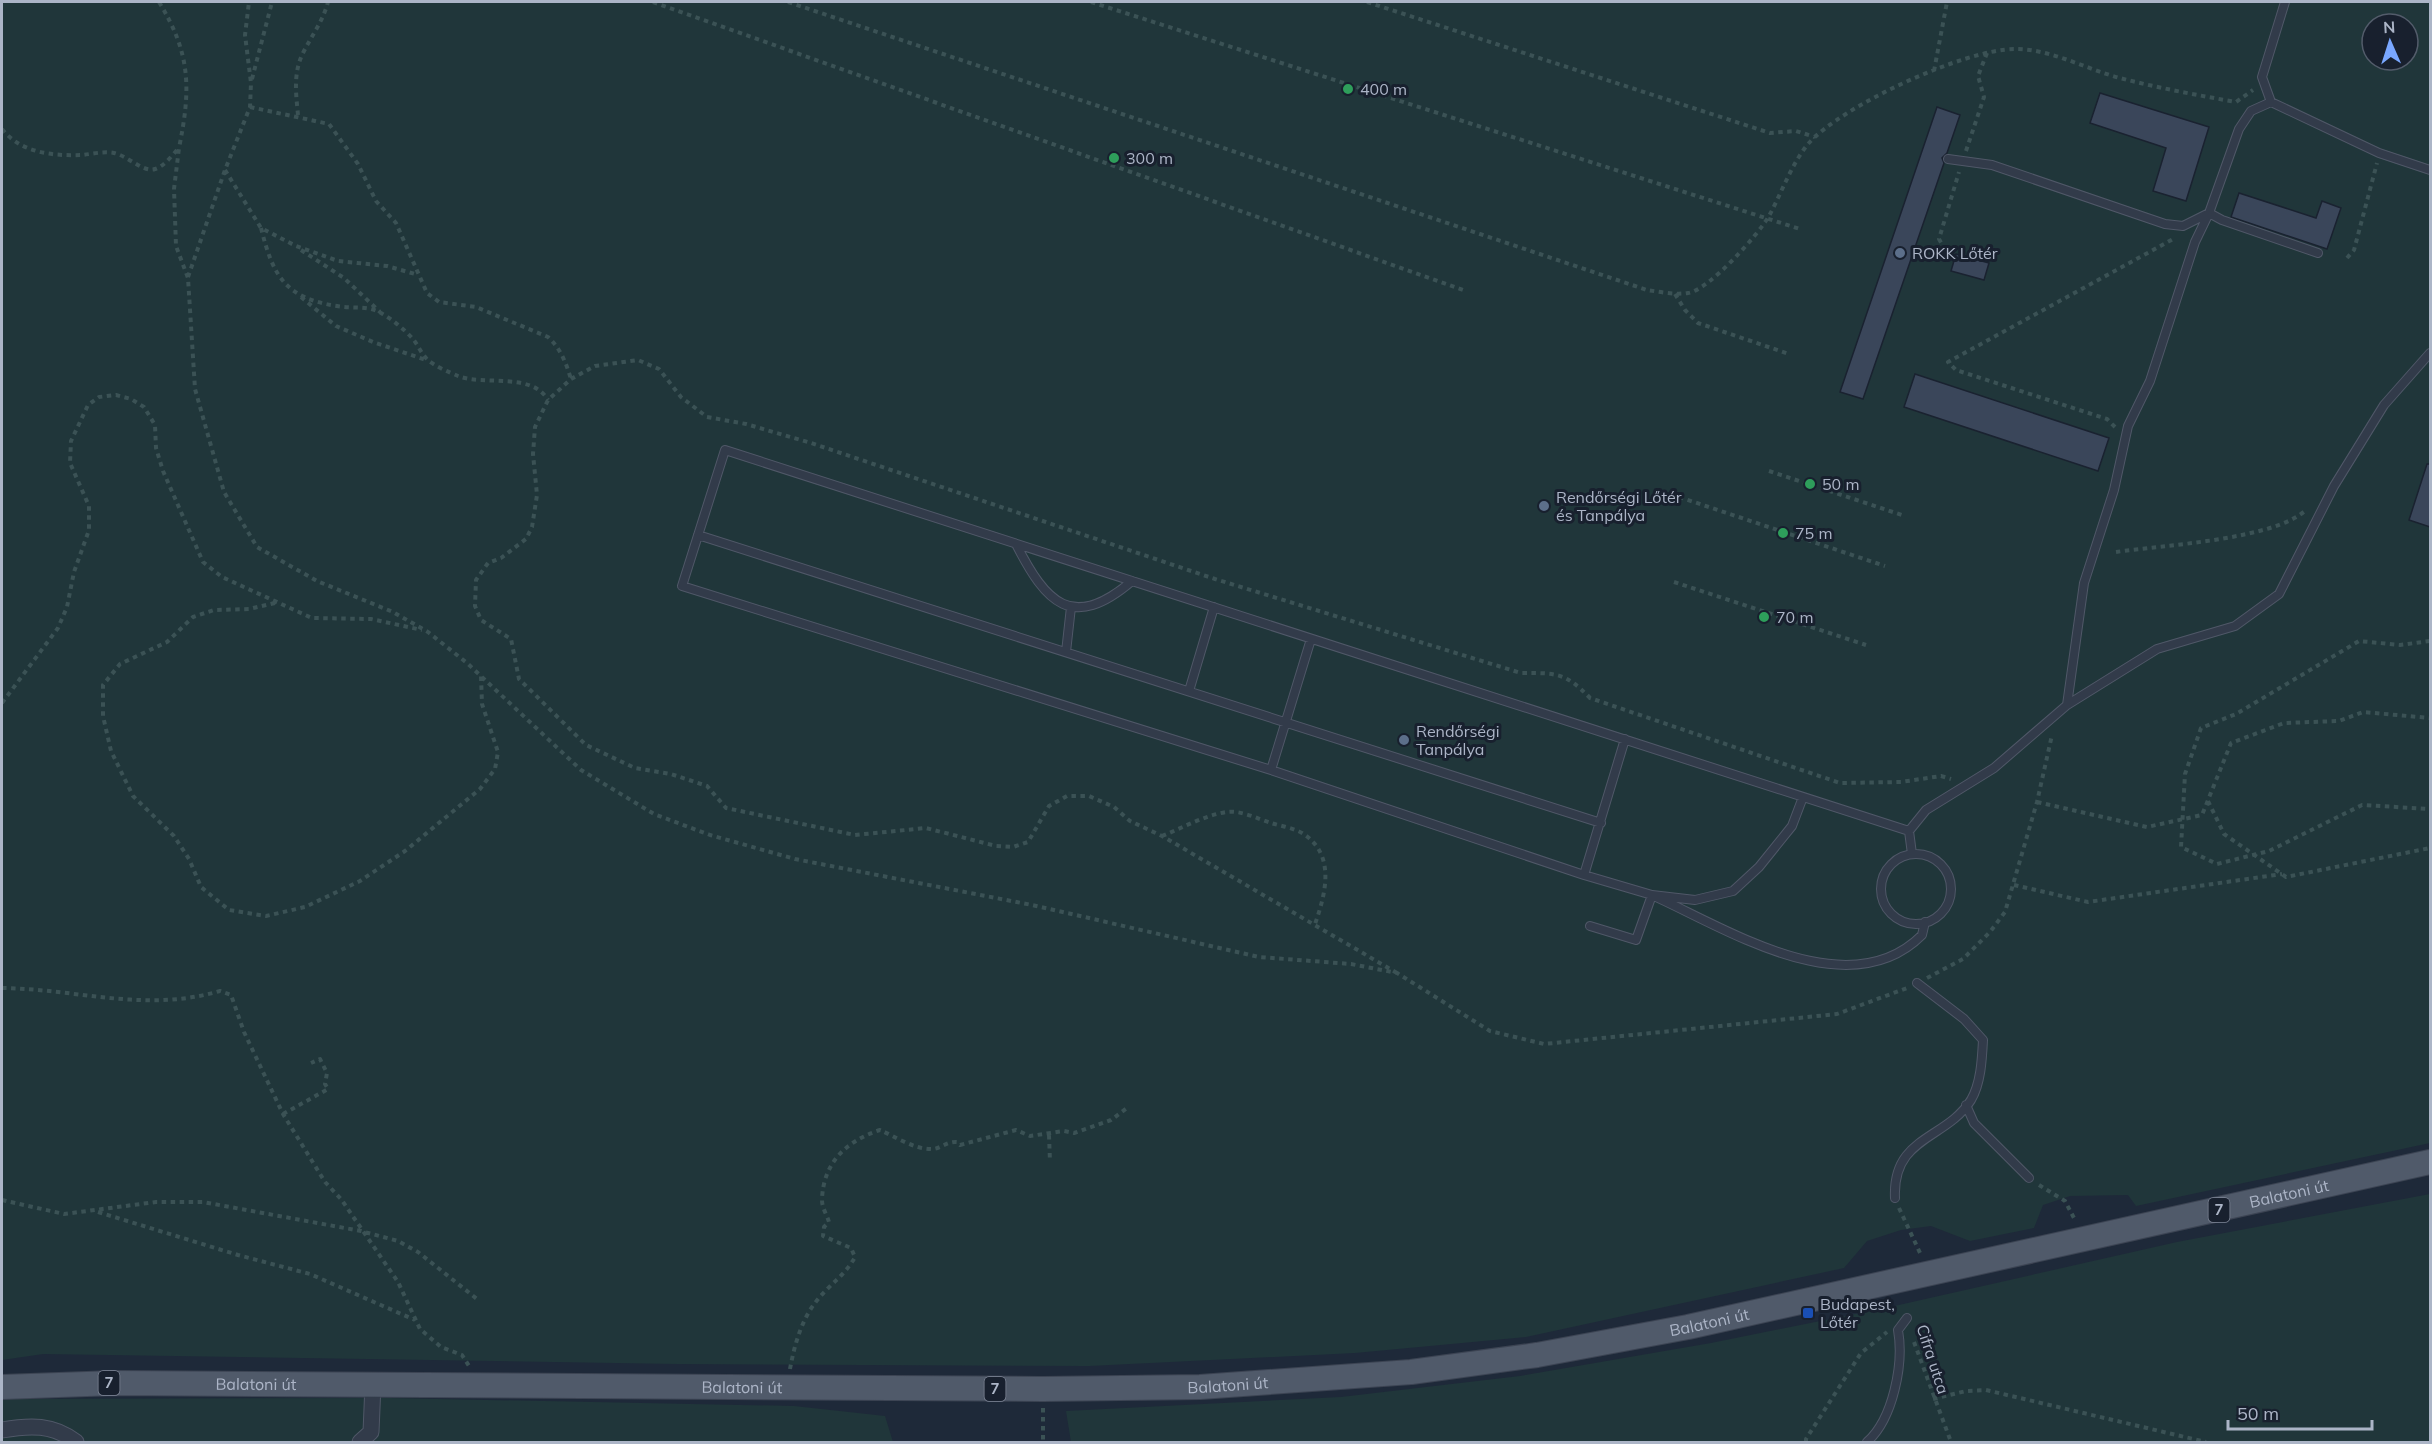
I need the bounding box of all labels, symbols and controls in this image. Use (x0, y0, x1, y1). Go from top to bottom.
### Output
north arrow (2360, 12, 2420, 72)
text: N (2383, 17, 2396, 37)
place label: 400 m (1360, 79, 1407, 99)
marker: 400 m (1341, 82, 1355, 96)
place label: 300 m (1126, 148, 1173, 168)
marker: 300 m (1107, 151, 1121, 165)
place label: ROKK Lőtér (1912, 243, 1998, 263)
marker: ROKK Lőtér (1893, 246, 1907, 260)
place label: 50 m (1822, 474, 1859, 494)
marker: 50 m (1803, 477, 1817, 491)
place label: Rendőrségi Lőtér és Tanpálya (1556, 487, 1682, 525)
marker: Rendőrségi Lőtér és Tanpálya (1537, 499, 1551, 513)
place label: 75 m (1795, 523, 1832, 543)
marker: 75 m (1776, 526, 1790, 540)
place label: 70 m (1776, 607, 1813, 627)
marker: 70 m (1757, 610, 1771, 624)
place label: Rendőrségi Tanpálya (1416, 721, 1500, 759)
marker: Rendőrségi Tanpálya (1397, 733, 1411, 747)
street label: Balatoni út (2247, 1175, 2331, 1212)
road number: 7 (2208, 1198, 2230, 1222)
place label: Budapest, Lőtér (1820, 1294, 1895, 1332)
street label: Balatoni út (1668, 1304, 1751, 1340)
marker: Budapest, Lőtér (1801, 1306, 1815, 1320)
street label: Cifra utca (1912, 1322, 1954, 1396)
road number: 7 (98, 1371, 120, 1395)
street label: Balatoni út (1187, 1372, 1269, 1397)
street label: Balatoni út (215, 1374, 297, 1394)
street label: Balatoni út (701, 1377, 783, 1397)
road number: 7 (984, 1377, 1006, 1401)
scale bar (2228, 1393, 2372, 1431)
text: 50 m (2237, 1402, 2279, 1425)

